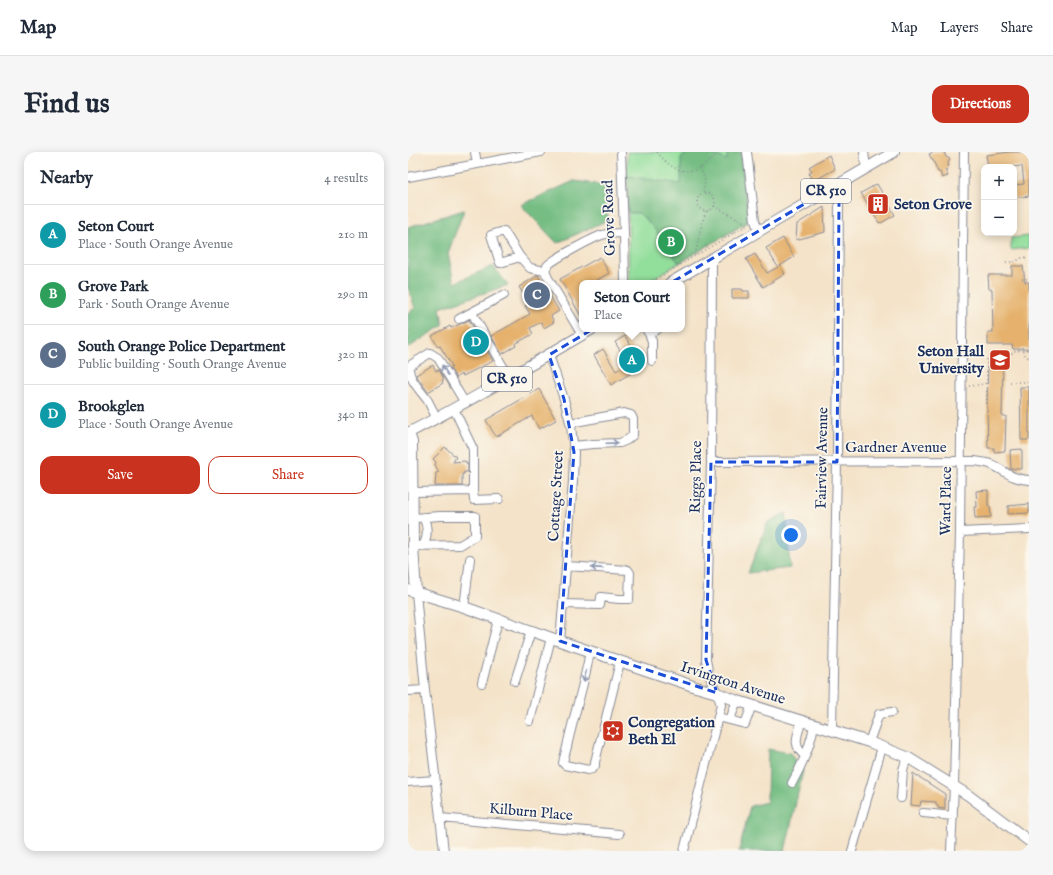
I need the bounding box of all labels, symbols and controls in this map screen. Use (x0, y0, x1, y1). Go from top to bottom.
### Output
text: Map (20, 16, 56, 40)
text: Map (891, 19, 918, 37)
text: Layers (940, 19, 979, 37)
text: Share (1001, 19, 1033, 37)
button: Directions (932, 85, 1029, 123)
text: Find us (24, 87, 110, 122)
map controls (981, 164, 1017, 236)
button: + (981, 164, 1017, 200)
text: Nearby (40, 168, 93, 189)
text: 4 results (324, 170, 368, 187)
street label: Grove Road (598, 179, 620, 256)
road number: CR 510 (801, 179, 851, 203)
building icon: Seton Grove (865, 191, 891, 217)
place label: Seton Grove (894, 195, 972, 214)
button: − (981, 200, 1017, 236)
text: Seton Court (78, 217, 154, 236)
text: A (49, 226, 57, 243)
text: 210 m (338, 226, 368, 243)
pin: B (658, 227, 684, 257)
text: Place · South Orange Avenue (78, 236, 233, 253)
text: Grove Park (78, 277, 149, 296)
pin: C (524, 280, 550, 310)
popup (579, 280, 685, 332)
text: B (49, 286, 57, 303)
text: 290 m (337, 286, 368, 303)
text: Seton Court (594, 288, 670, 307)
text: Park · South Orange Avenue (78, 296, 230, 313)
text: Place (594, 307, 622, 324)
pin: D (463, 327, 489, 357)
text: South Orange Police Department (78, 337, 285, 356)
place label: Seton Hall University (917, 342, 985, 378)
pin: A (619, 345, 645, 375)
text: C (48, 346, 58, 363)
text: 320 m (338, 346, 368, 363)
school or university icon: Seton Hall University (987, 347, 1013, 373)
text: Public building · South Orange Avenue (78, 356, 286, 373)
one-way arrow (441, 365, 449, 376)
road number: CR 510 (482, 367, 532, 391)
text: Brookglen (78, 397, 145, 416)
text: D (48, 406, 58, 423)
text: 340 m (338, 406, 368, 423)
street label: Fairview Avenue (812, 407, 832, 509)
text: Place · South Orange Avenue (78, 416, 233, 433)
street label: Gardner Avenue (845, 438, 947, 457)
one-way arrow (605, 439, 618, 447)
street label: Riggs Place (686, 440, 706, 514)
street label: Cottage Street (544, 450, 568, 542)
button: Save (40, 456, 200, 494)
button: Share (208, 456, 368, 494)
street label: Ward Place (936, 466, 956, 536)
your location (781, 525, 801, 545)
one-way arrow (591, 565, 604, 572)
street label: Irvington Avenue (678, 657, 788, 709)
one-way arrow (581, 669, 588, 682)
place label: Congregation Beth El (628, 713, 715, 749)
synagogue icon: Congregation Beth El (600, 718, 626, 744)
street label: Kilburn Place (488, 799, 574, 825)

